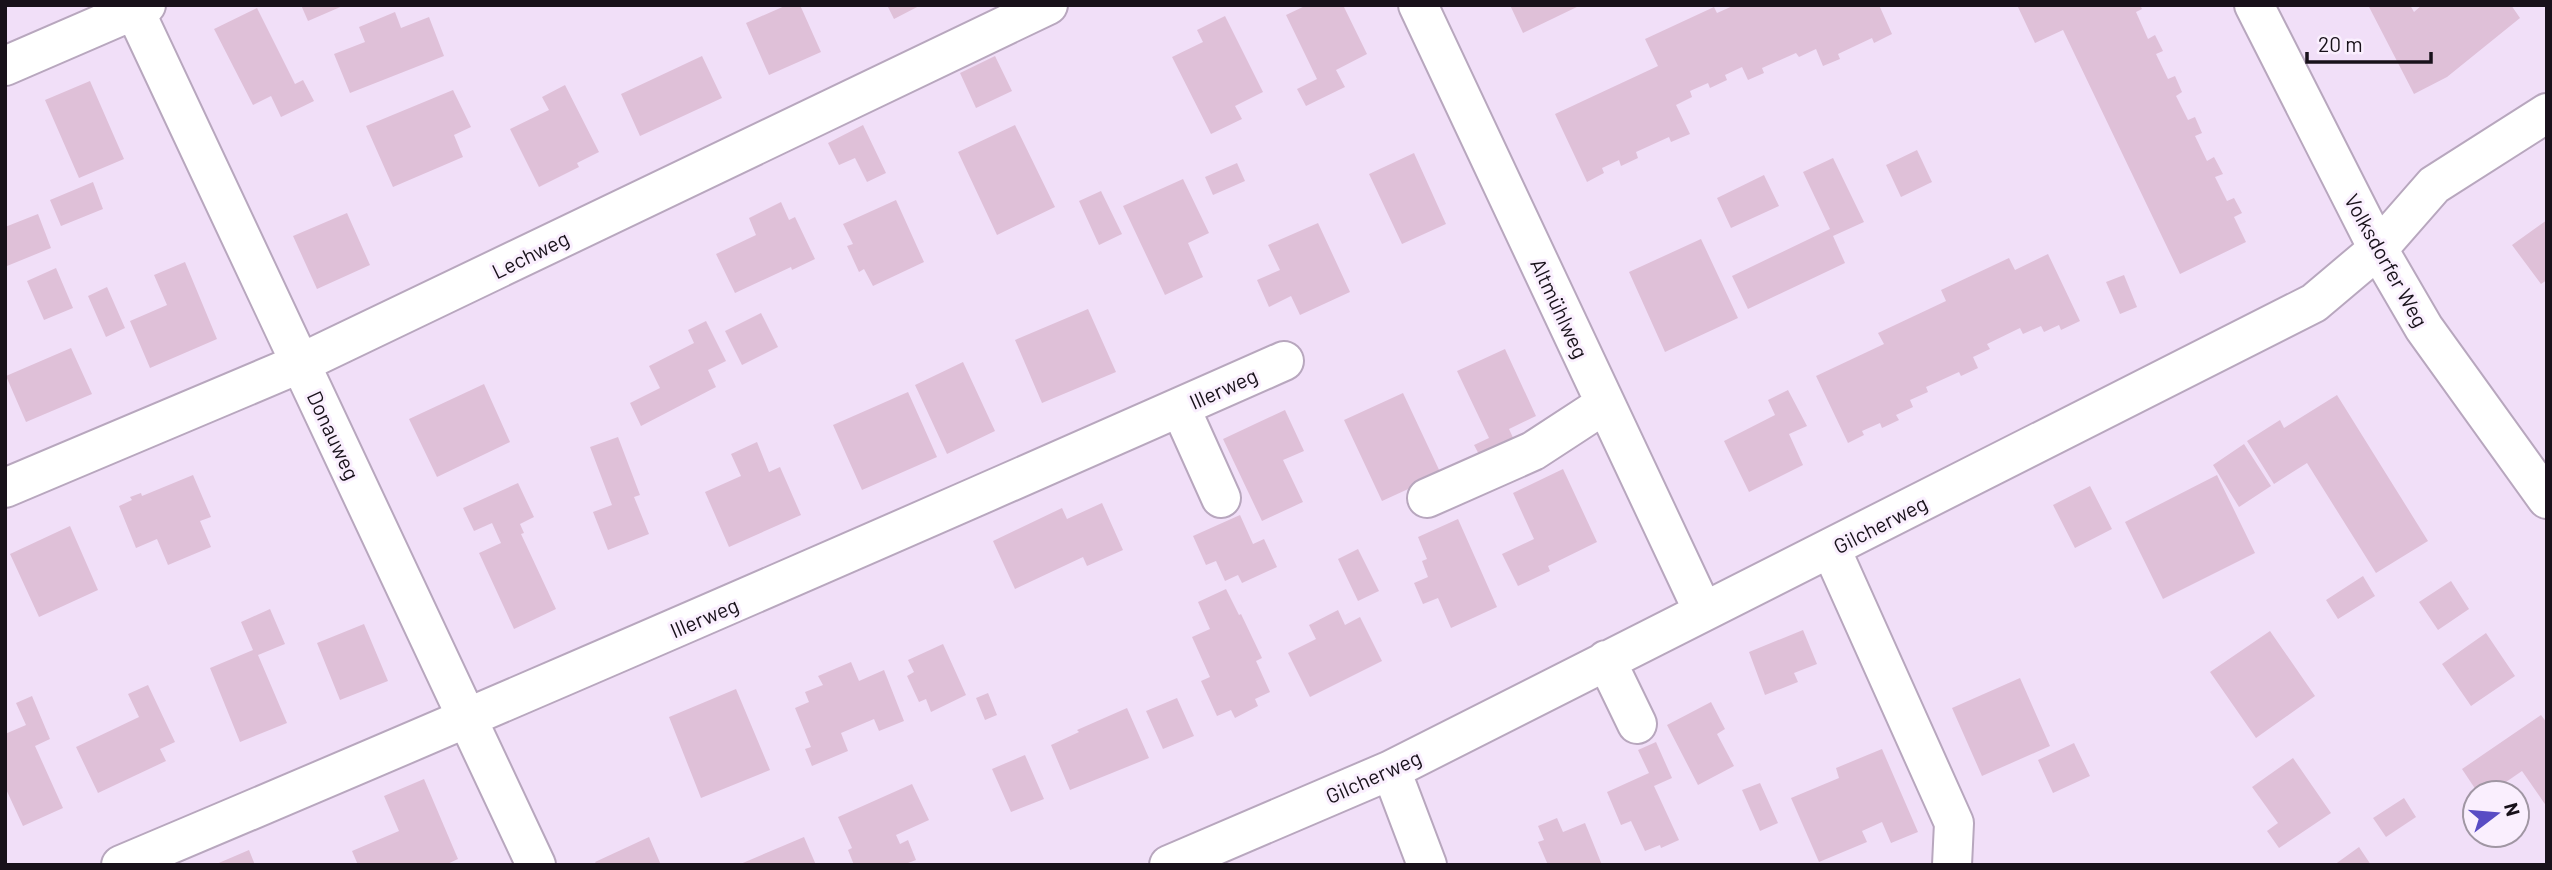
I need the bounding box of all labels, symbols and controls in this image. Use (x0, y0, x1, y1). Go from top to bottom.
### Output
scale bar (2307, 21, 2431, 65)
text: 20 m (2318, 31, 2363, 56)
street label: Volksdorfer Weg (2340, 189, 2434, 331)
street label: Lechweg (487, 225, 573, 283)
street label: Altmühlweg (1526, 254, 1594, 362)
street label: Illerweg (1185, 362, 1261, 414)
street label: Donauweg (303, 387, 365, 483)
street label: Gilcherweg (1829, 490, 1931, 558)
street label: Illerweg (666, 591, 742, 643)
street label: Gilcherweg (1321, 744, 1425, 808)
north arrow (2461, 779, 2531, 849)
text: N (2500, 800, 2526, 818)

